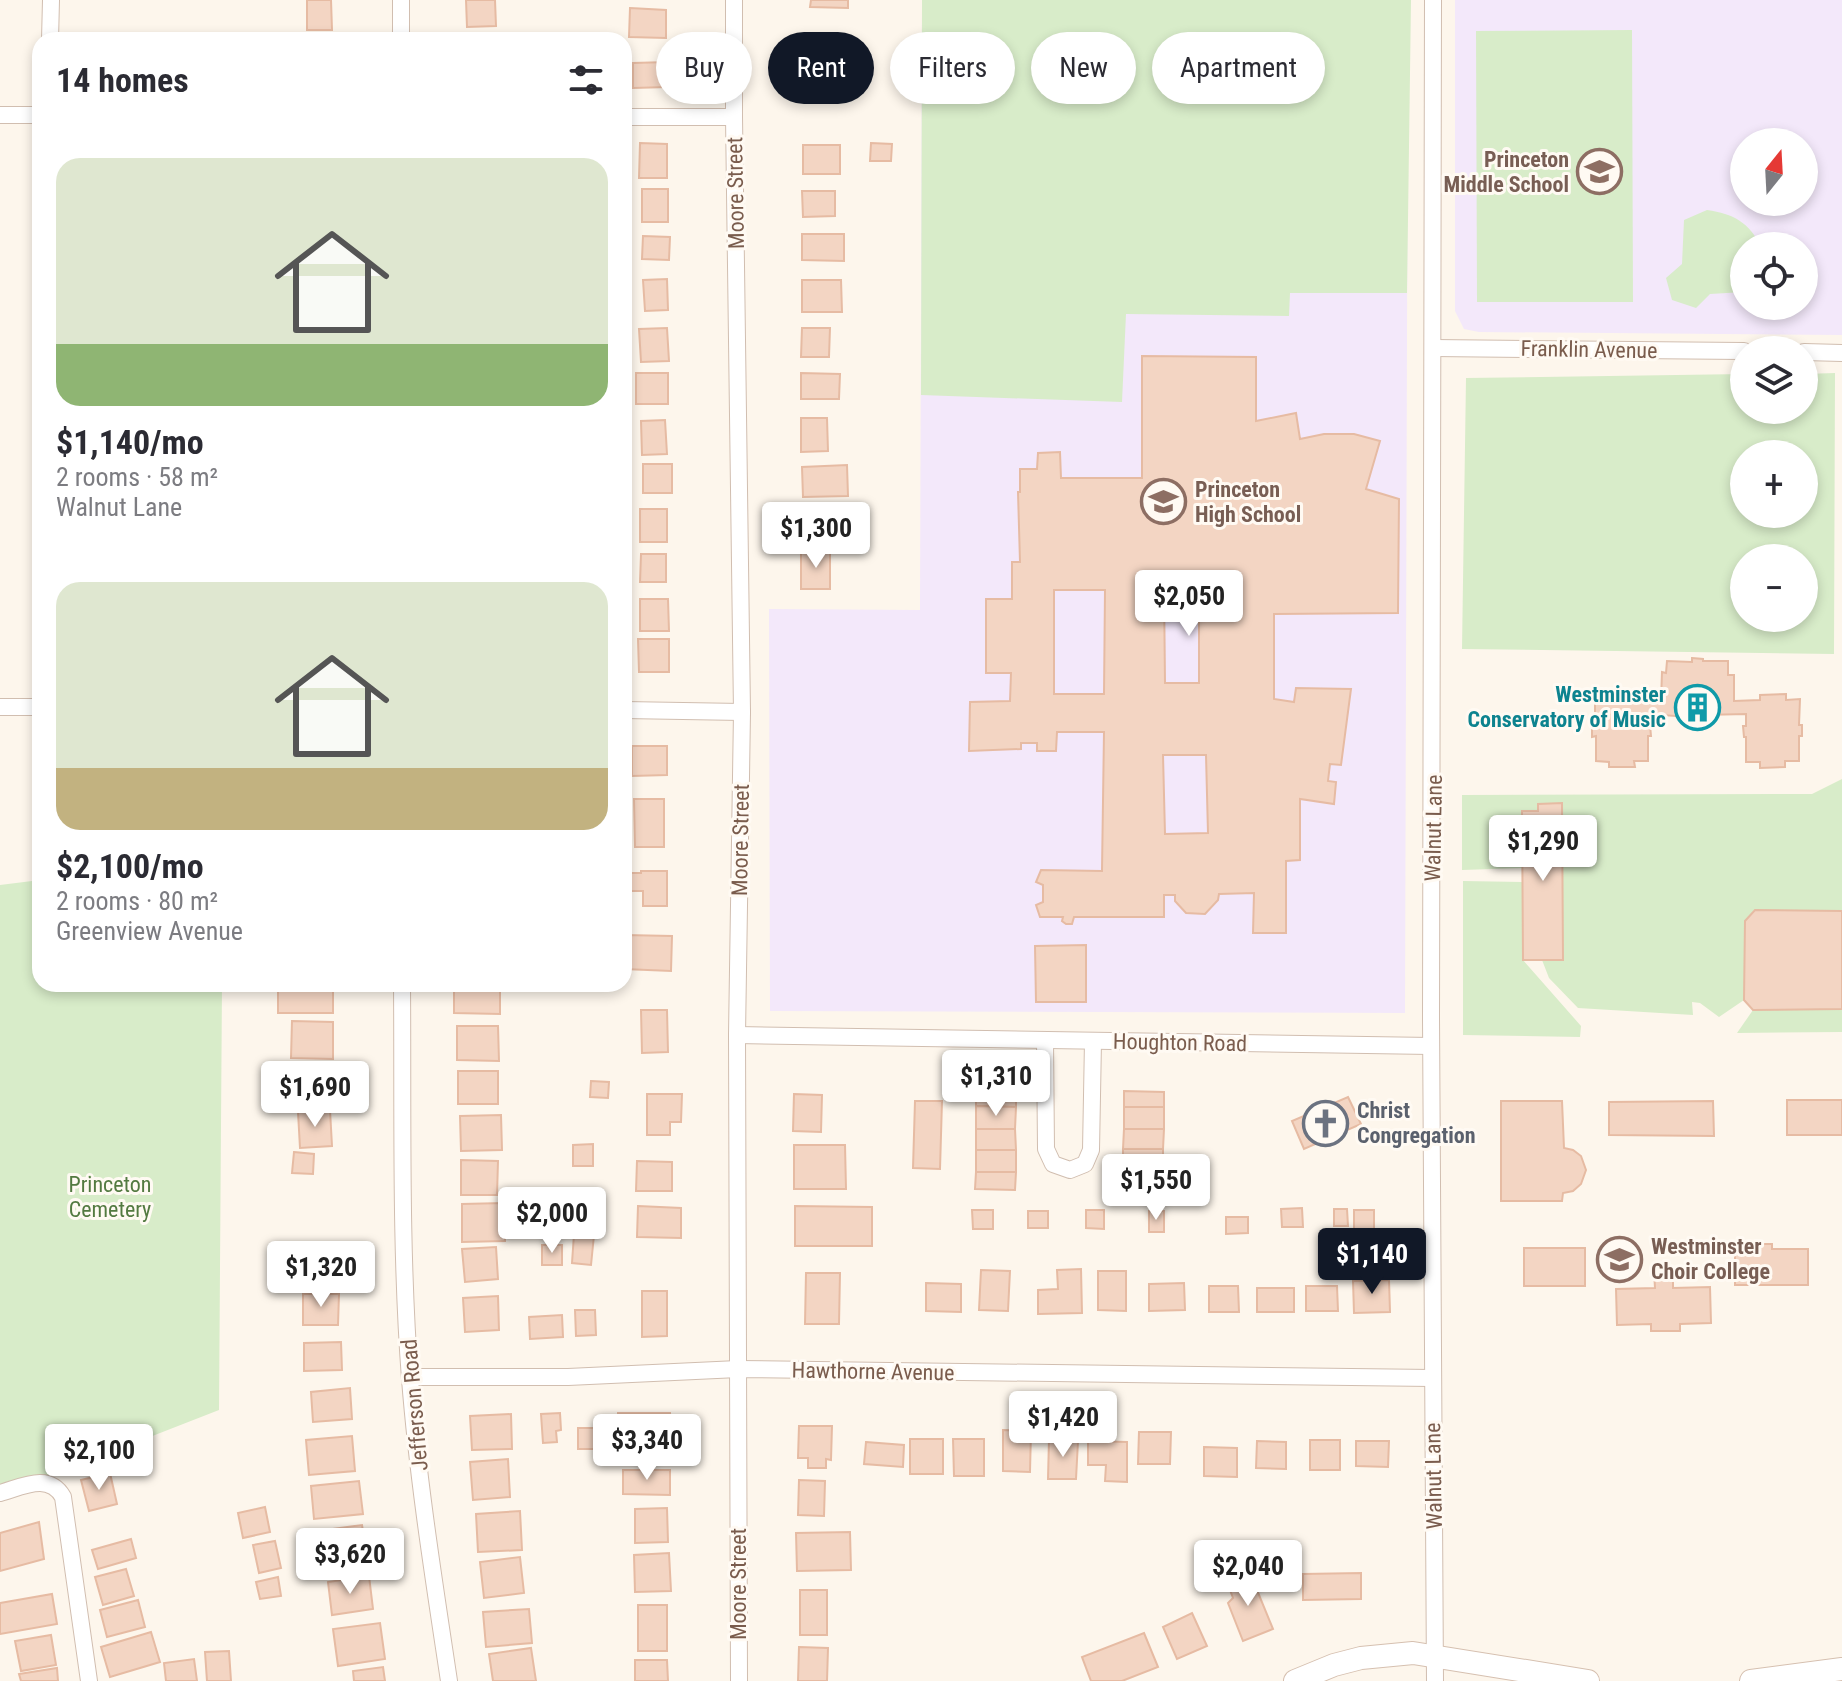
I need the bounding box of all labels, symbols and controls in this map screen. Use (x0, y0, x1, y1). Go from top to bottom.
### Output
chip: Buy (656, 32, 752, 104)
chip: Rent (768, 32, 874, 104)
chip: Filters (890, 32, 1015, 104)
chip: New (1031, 32, 1136, 104)
chip: Apartment (1152, 32, 1325, 104)
icon: filters (564, 58, 608, 102)
text: 14 homes (56, 60, 189, 100)
north arrow (1730, 128, 1818, 216)
map controls (1730, 128, 1818, 632)
street label: Moore Street (722, 137, 749, 249)
place label: Princeton Middle School (1444, 147, 1569, 197)
school or university icon: Princeton Middle School (1576, 148, 1624, 196)
icon: home (260, 210, 404, 354)
button: locate (1730, 232, 1818, 320)
street label: Franklin Avenue (1520, 336, 1658, 363)
button: layers (1730, 336, 1818, 424)
text: $1,140/mo (56, 422, 204, 462)
button: + (1730, 440, 1818, 528)
text: 2 rooms · 58 m² (56, 462, 218, 492)
place label: Princeton High School (1195, 477, 1301, 527)
school or university icon: Princeton High School (1140, 478, 1188, 526)
text: Walnut Lane (56, 492, 182, 522)
pin: $1,300 (751, 502, 881, 570)
text: $1,300 (780, 513, 852, 543)
button: − (1730, 544, 1818, 632)
pin: $2,050 (1124, 570, 1254, 638)
text: $2,050 (1153, 581, 1225, 611)
icon: home (260, 634, 404, 778)
place label: Westminster Conservatory of Music (1468, 682, 1666, 732)
building icon: Westminster Conservatory of Music (1673, 683, 1721, 731)
street label: Walnut Lane (1420, 774, 1447, 882)
street label: Moore Street (727, 784, 754, 896)
pin: $1,290 (1478, 815, 1608, 883)
text: $1,290 (1507, 826, 1579, 856)
text: $2,100/mo (56, 846, 204, 886)
text: 2 rooms · 80 m² (56, 886, 218, 916)
text: Greenview Avenue (56, 916, 243, 946)
street label: Houghton Road (1113, 1029, 1247, 1056)
pin: $1,310 (931, 1050, 1061, 1118)
pin: $1,690 (250, 1061, 380, 1129)
text: $1,310 (960, 1061, 1032, 1091)
text: $1,690 (279, 1072, 351, 1102)
place label: Christ Congregation (1357, 1098, 1476, 1148)
church icon: Christ Congregation (1302, 1099, 1350, 1147)
pin: $1,550 (1091, 1154, 1221, 1222)
text: $1,550 (1120, 1165, 1192, 1195)
park label: Princeton Cemetery (68, 1172, 152, 1222)
pin: $2,000 (487, 1187, 617, 1255)
text: $2,000 (516, 1198, 588, 1228)
pin: $1,140 (1307, 1228, 1437, 1296)
place label: Westminster Choir College (1651, 1234, 1770, 1284)
school or university icon: Westminster Choir College (1596, 1235, 1644, 1283)
text: $1,140 (1336, 1239, 1408, 1269)
pin: $1,320 (256, 1241, 386, 1309)
text: $1,320 (285, 1252, 357, 1282)
street label: Jefferson Road (396, 1338, 433, 1472)
street label: Hawthorne Avenue (791, 1358, 955, 1385)
pin: $1,420 (998, 1391, 1128, 1459)
text: $1,420 (1027, 1402, 1099, 1432)
pin: $3,340 (582, 1414, 712, 1482)
street label: Walnut Lane (1420, 1422, 1447, 1530)
pin: $2,100 (34, 1424, 164, 1492)
text: $3,340 (611, 1425, 683, 1455)
text: $2,100 (63, 1435, 135, 1465)
pin: $3,620 (285, 1528, 415, 1596)
street label: Moore Street (726, 1528, 751, 1640)
text: $3,620 (314, 1539, 386, 1569)
pin: $2,040 (1183, 1540, 1313, 1608)
text: $2,040 (1212, 1551, 1284, 1581)

